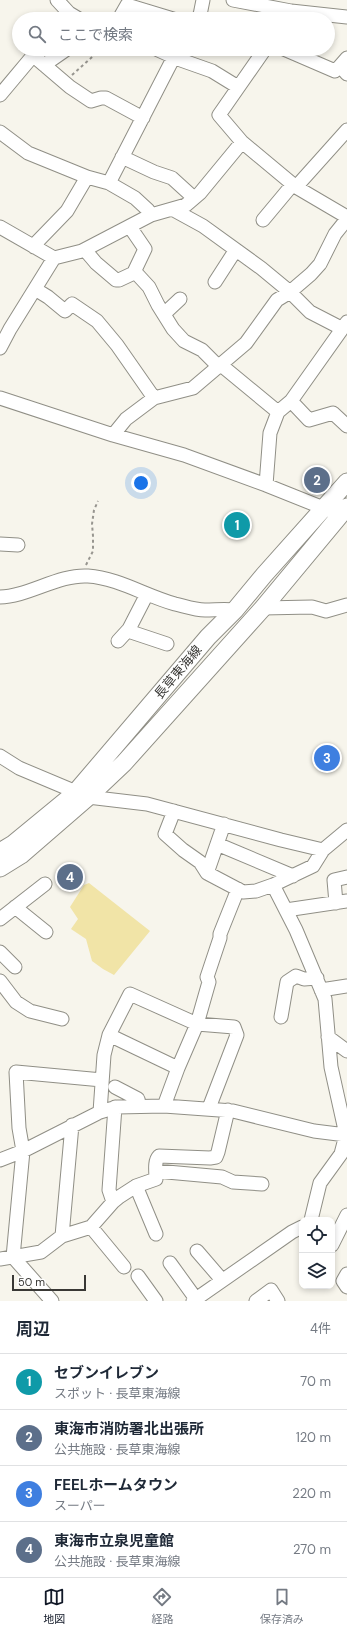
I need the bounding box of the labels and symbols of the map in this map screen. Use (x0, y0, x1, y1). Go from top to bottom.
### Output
pin: 2 (304, 465, 330, 495)
your location (131, 473, 151, 493)
pin: 1 (224, 510, 250, 540)
street label: 長草東海線 (151, 642, 205, 702)
pin: 3 (314, 743, 340, 773)
pin: 4 (57, 862, 83, 892)
scale bar (12, 1273, 86, 1292)

